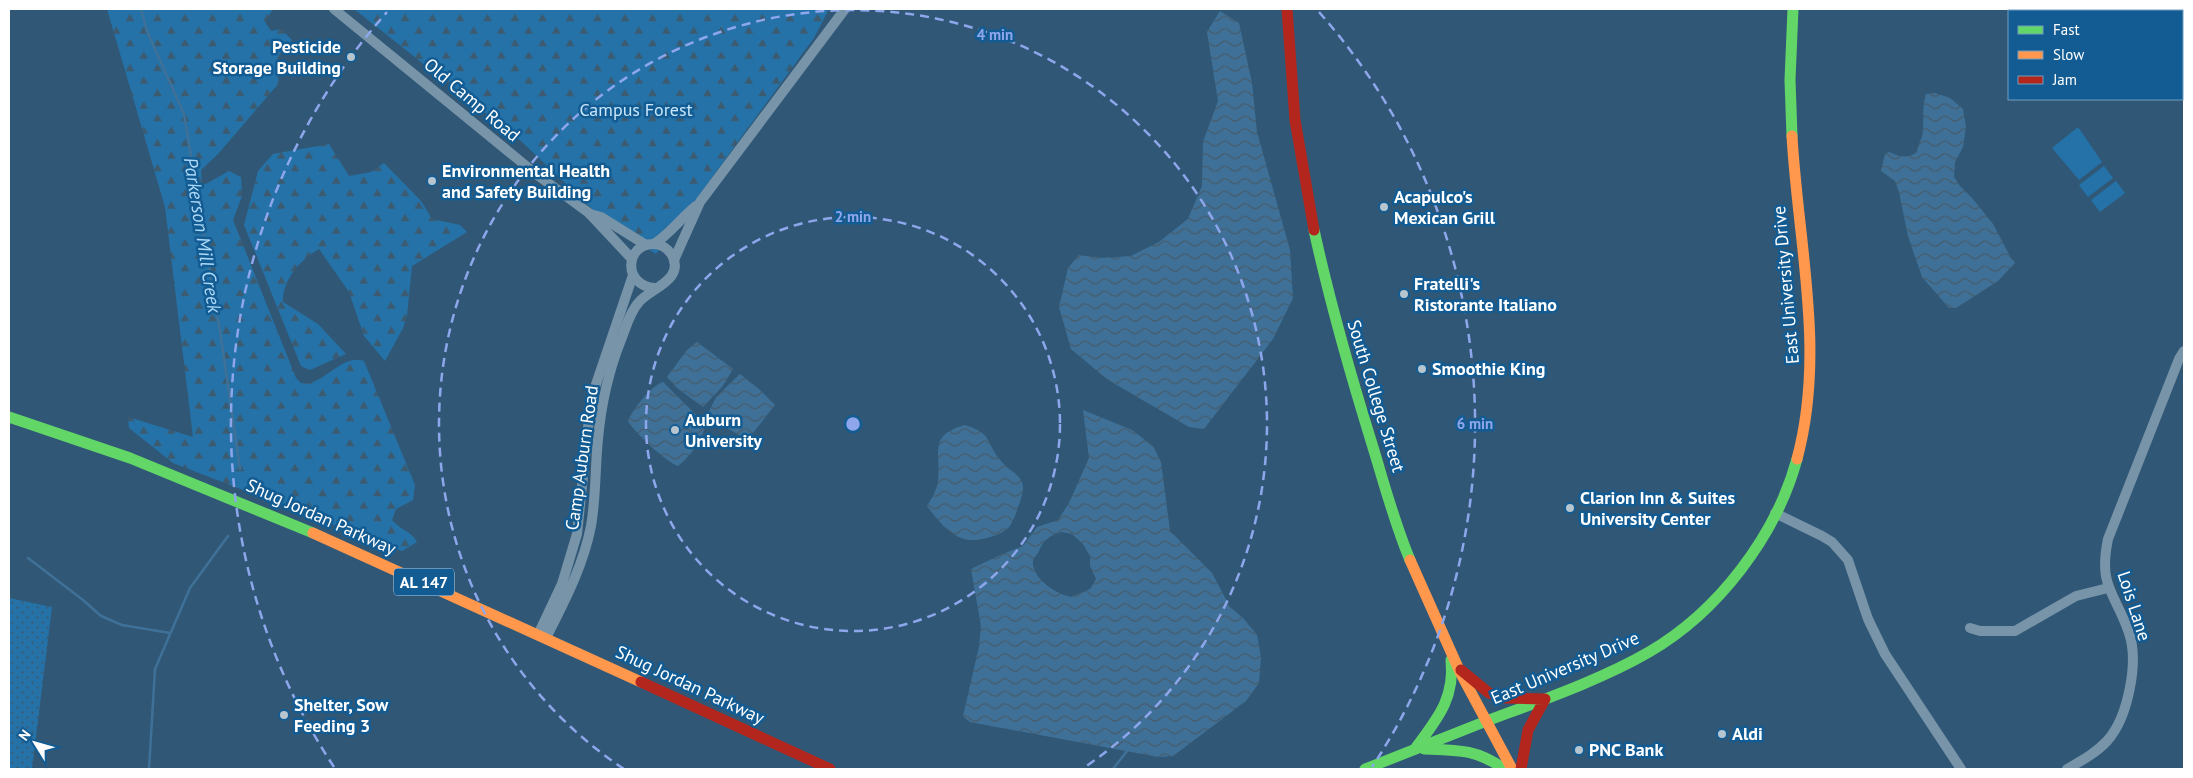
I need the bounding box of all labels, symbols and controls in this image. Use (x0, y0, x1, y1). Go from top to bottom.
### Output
legend (2008, 10, 2183, 100)
text: Fast (2053, 20, 2080, 39)
text: 4 min (977, 25, 1013, 44)
place label: Pesticide Storage Building (213, 35, 341, 79)
text: Slow (2053, 45, 2084, 64)
marker: Pesticide Storage Building (345, 51, 357, 63)
street label: Old Camp Road (420, 53, 525, 146)
text: Jam (2052, 70, 2077, 89)
park label: Campus Forest (579, 98, 693, 121)
water label: Parkerson Mill Creek (179, 155, 227, 316)
place label: Environmental Health and Safety Building (442, 159, 610, 203)
marker: Environmental Health and Safety Building (426, 175, 438, 187)
place label: Acapulco's Mexican Grill (1394, 185, 1496, 229)
marker: Acapulco's Mexican Grill (1378, 201, 1390, 213)
street label: East University Drive (1767, 205, 1804, 365)
text: 2 min (835, 207, 871, 226)
place label: Fratelli's Ristorante Italiano (1414, 272, 1557, 316)
marker: Fratelli's Ristorante Italiano (1398, 288, 1410, 300)
street label: South College Street (1342, 317, 1411, 475)
place label: Smoothie King (1432, 357, 1545, 380)
marker: Smoothie King (1416, 363, 1428, 375)
street label: Camp Auburn Road (560, 384, 603, 532)
place label: Auburn University (685, 408, 762, 452)
text: 6 min (1457, 414, 1493, 433)
centre of rings (844, 415, 862, 433)
marker: Auburn University (669, 424, 681, 436)
street label: Shug Jordan Parkway (243, 473, 400, 560)
place label: Clarion Inn & Suites University Center (1580, 486, 1735, 530)
marker: Clarion Inn & Suites University Center (1564, 502, 1576, 514)
road number: AL 147 (394, 568, 454, 596)
street label: Lois Lane (2112, 568, 2157, 644)
street label: East University Drive (1487, 626, 1642, 709)
street label: Shug Jordan Parkway (612, 640, 769, 729)
place label: Shelter, Sow Feeding 3 (294, 693, 389, 737)
marker: Shelter, Sow Feeding 3 (278, 709, 290, 721)
north arrow (10, 718, 60, 768)
place label: Aldi (1732, 722, 1763, 745)
text: N (15, 726, 35, 744)
marker: Aldi (1716, 728, 1728, 740)
place label: PNC Bank (1589, 738, 1663, 761)
marker: PNC Bank (1573, 744, 1585, 756)

